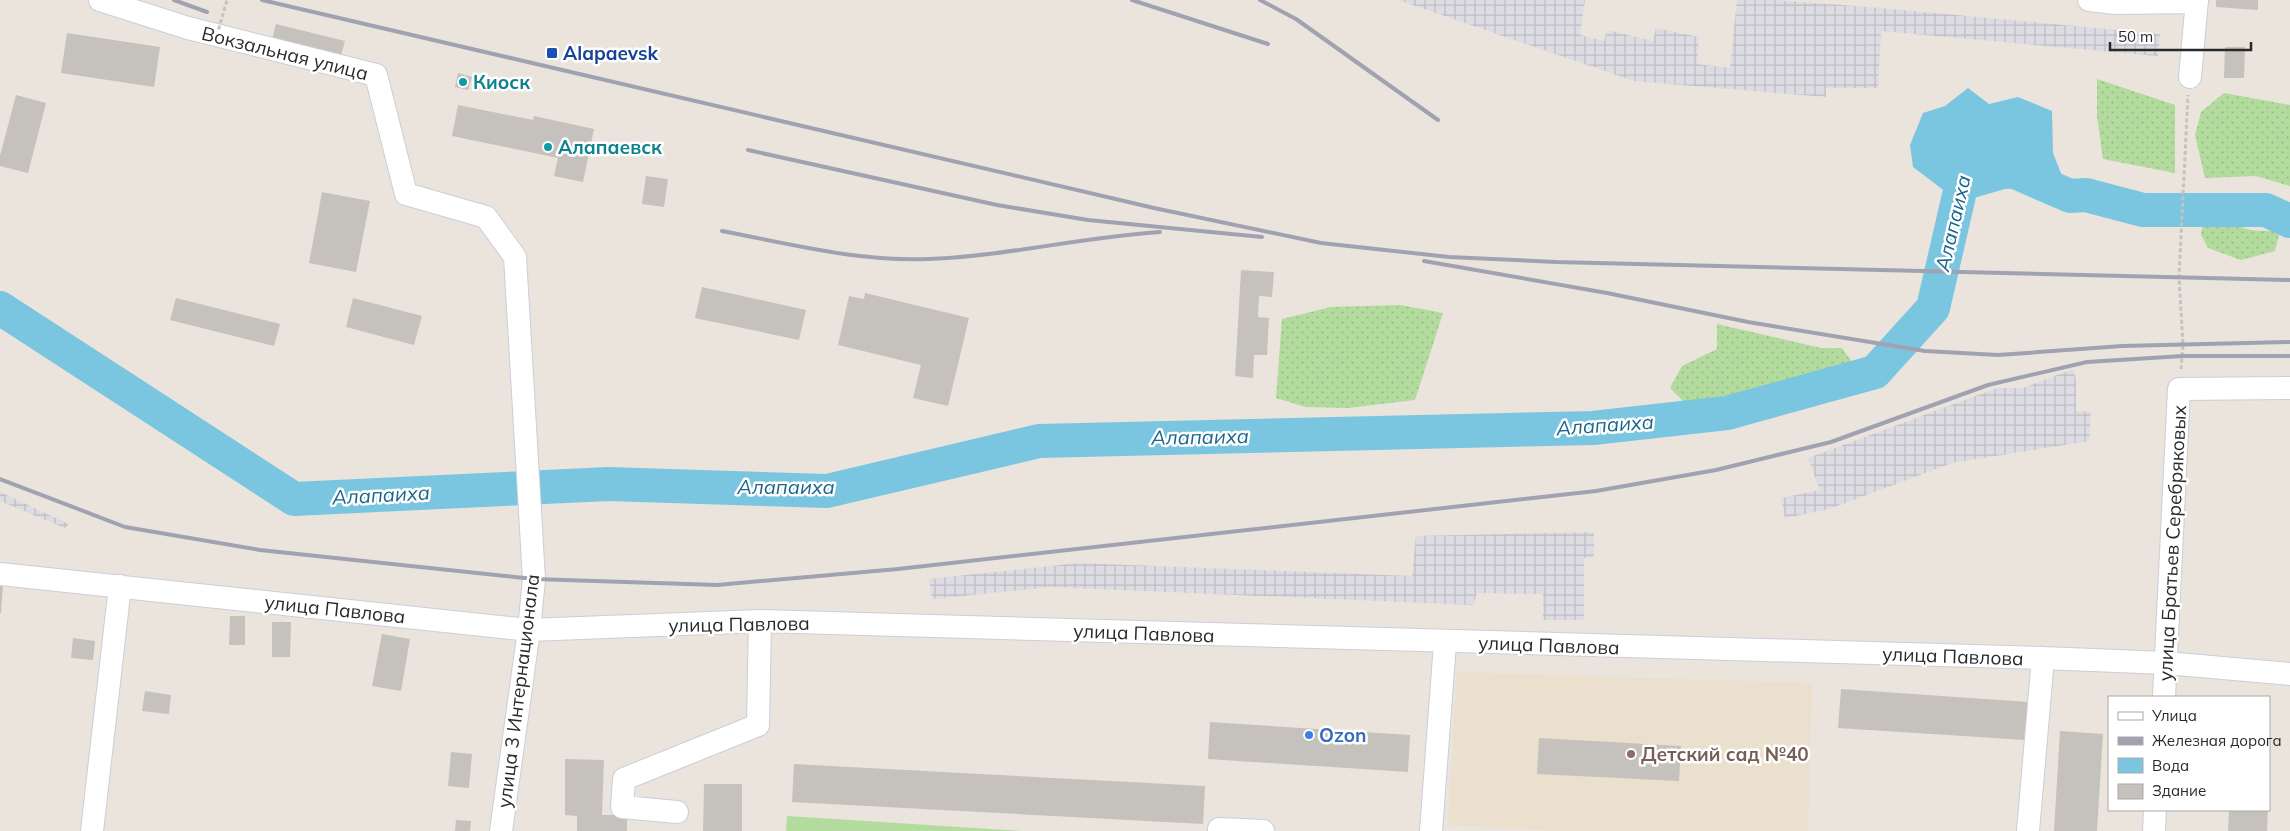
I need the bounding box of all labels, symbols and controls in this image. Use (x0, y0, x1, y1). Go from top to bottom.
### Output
scale bar (2110, 20, 2251, 52)
street label: Вокзальная улица (199, 21, 371, 85)
text: 50 m (2118, 27, 2153, 46)
place label: Alapaevsk (563, 41, 658, 65)
marker: Alapaevsk (545, 46, 559, 60)
place label: Киоск (473, 70, 530, 94)
marker: Киоск (457, 76, 469, 88)
place label: Алапаевск (558, 135, 662, 159)
marker: Алапаевск (542, 141, 554, 153)
water label: Алапаиха (1929, 173, 1976, 274)
street label: улица Братьев Серебряковых (2153, 404, 2191, 682)
water label: Алапаиха (1554, 409, 1655, 440)
water label: Алапаиха (1150, 423, 1249, 450)
water label: Алапаиха (736, 474, 835, 499)
water label: Алапаиха (331, 479, 430, 510)
street label: улица 3 Интернационала (492, 573, 544, 809)
street label: улица Павлова (263, 590, 407, 628)
street label: улица Павлова (668, 611, 810, 637)
street label: улица Павлова (1073, 619, 1215, 647)
street label: улица Павлова (1478, 631, 1620, 659)
street label: улица Павлова (1882, 642, 2024, 670)
legend (2108, 696, 2270, 811)
text: Улица (2151, 706, 2197, 725)
place label: Ozon (1319, 723, 1366, 747)
marker: Ozon (1303, 729, 1315, 741)
text: Железная дорога (2152, 731, 2282, 750)
place label: Детский сад №40 (1641, 742, 1809, 766)
marker: Детский сад №40 (1625, 748, 1637, 760)
text: Вода (2152, 756, 2189, 775)
text: Здание (2152, 781, 2206, 800)

